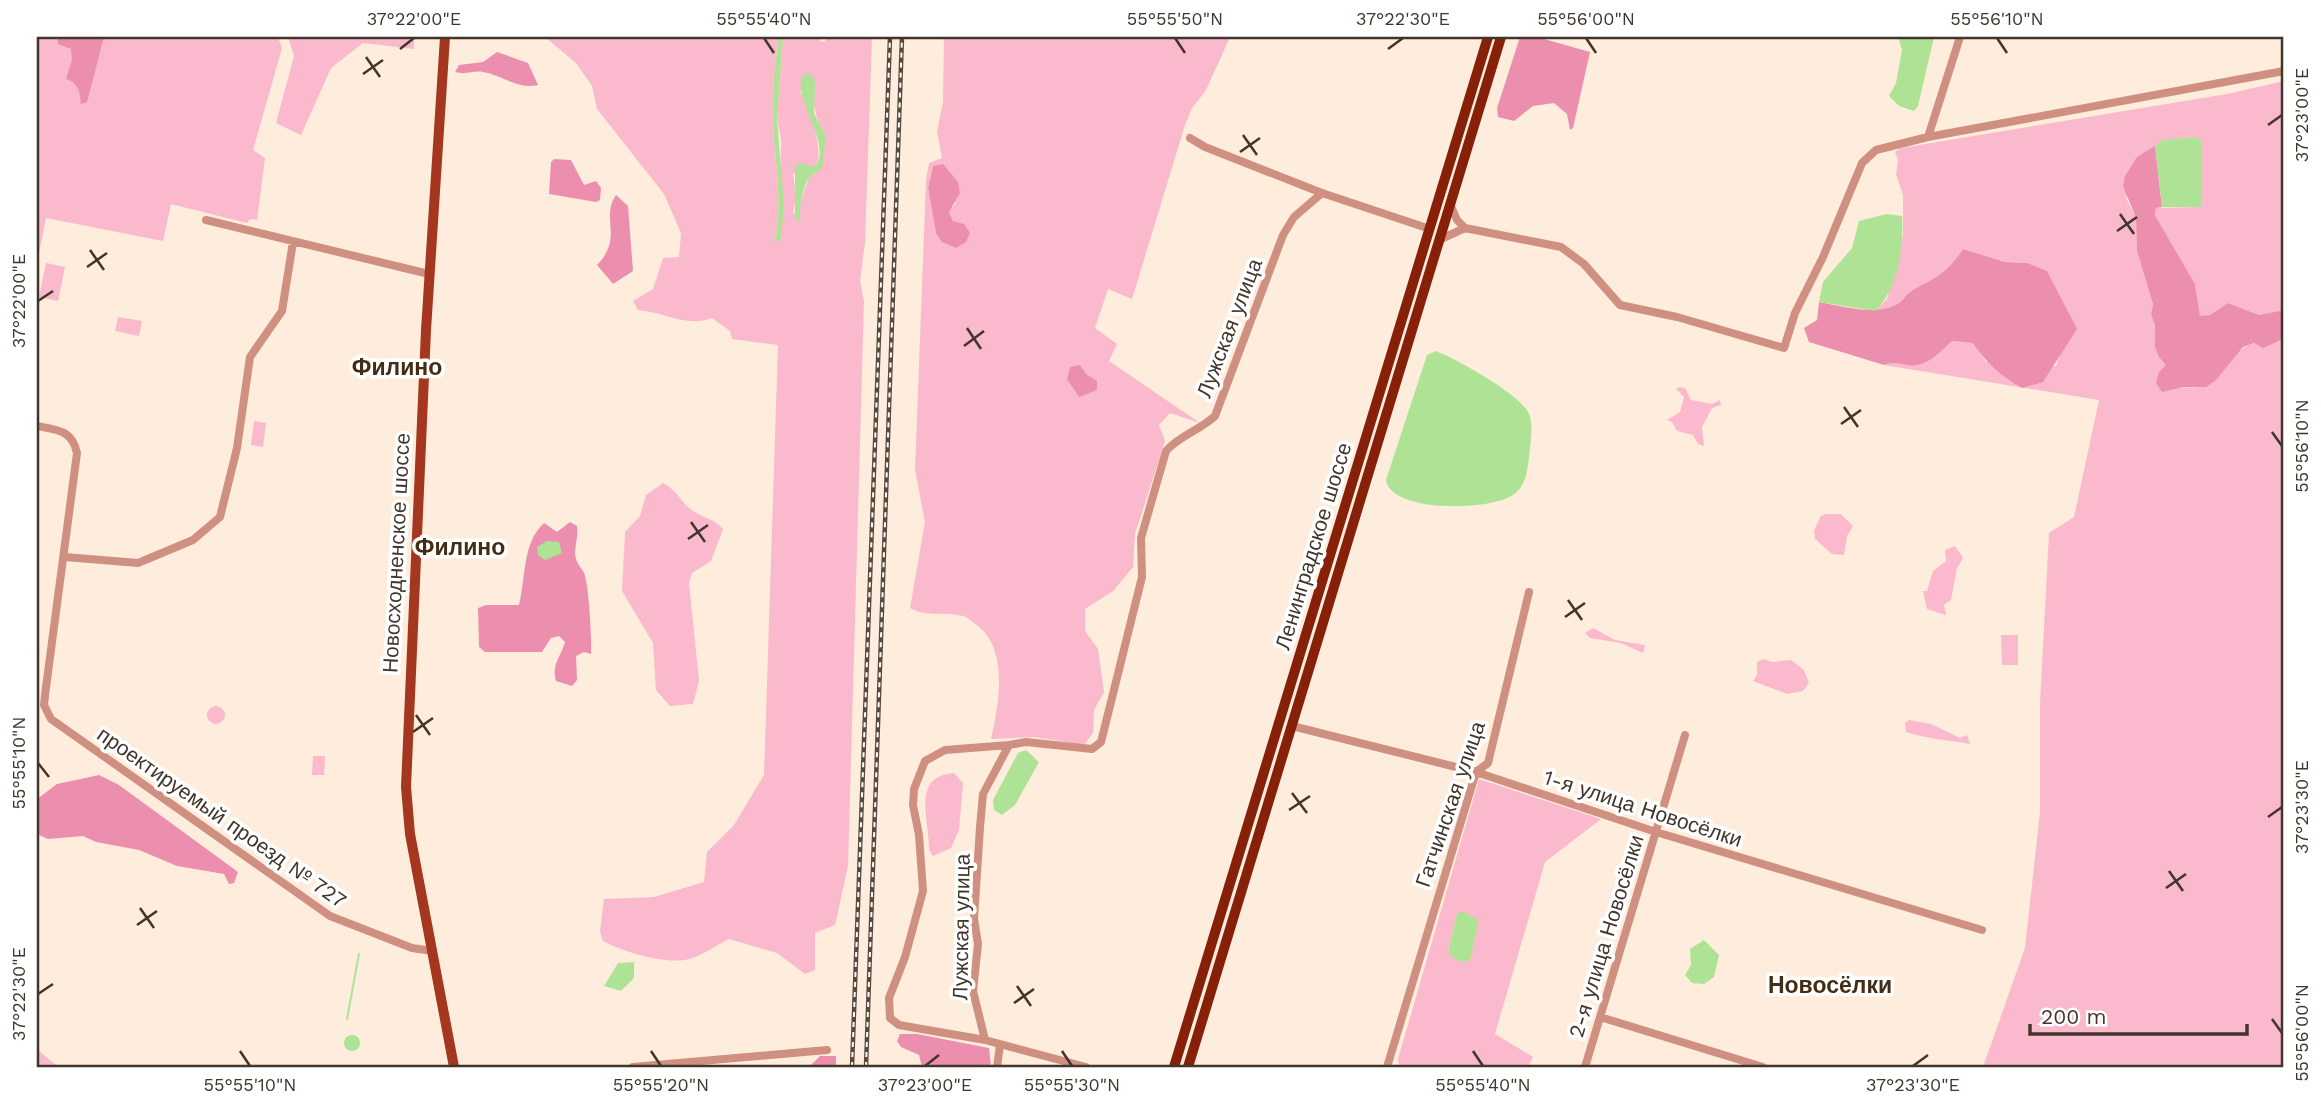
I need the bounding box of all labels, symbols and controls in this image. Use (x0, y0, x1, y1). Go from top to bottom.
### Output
text: 37°22'00"E (367, 8, 461, 29)
text: 55°55'40"N (716, 8, 812, 29)
text: 55°55'50"N (1127, 8, 1223, 29)
text: 37°22'30"E (1356, 8, 1450, 29)
text: 55°56'00"N (1537, 8, 1635, 29)
text: 55°56'10"N (1950, 8, 2044, 29)
text: 37°23'00"E (2291, 68, 2312, 162)
text: 37°22'00"E (8, 254, 29, 348)
street label: Лужская улица (1191, 255, 1267, 401)
district label: Филино (352, 354, 442, 381)
text: 55°56'10"N (2291, 399, 2312, 493)
street label: Новосходненское шоссе (377, 432, 415, 674)
street label: Ленинградское шоссе (1270, 439, 1356, 653)
district label: Филино (415, 534, 505, 561)
text: 55°55'10"N (8, 716, 29, 810)
street label: Гатчинская улица (1410, 718, 1490, 890)
street label: проектируемый проезд № 727 (93, 721, 351, 913)
text: 37°23'30"E (2291, 760, 2312, 854)
street label: 1-я улица Новосёлки (1541, 764, 1745, 852)
street label: 2-я улица Новосёлки (1563, 832, 1649, 1040)
street label: Лужская улица (947, 853, 975, 1001)
text: 37°22'30"E (8, 947, 29, 1041)
district label: Новосёлки (1768, 972, 1892, 999)
text: 55°56'00"N (2291, 984, 2312, 1082)
scale bar (2030, 992, 2248, 1036)
text: 200 m (2041, 1004, 2107, 1029)
text: 55°55'10"N (203, 1074, 297, 1095)
text: 55°55'20"N (613, 1074, 709, 1095)
text: 37°23'00"E (878, 1074, 972, 1095)
text: 55°55'30"N (1024, 1074, 1120, 1095)
text: 55°55'40"N (1435, 1074, 1531, 1095)
text: 37°23'30"E (1866, 1074, 1960, 1095)

